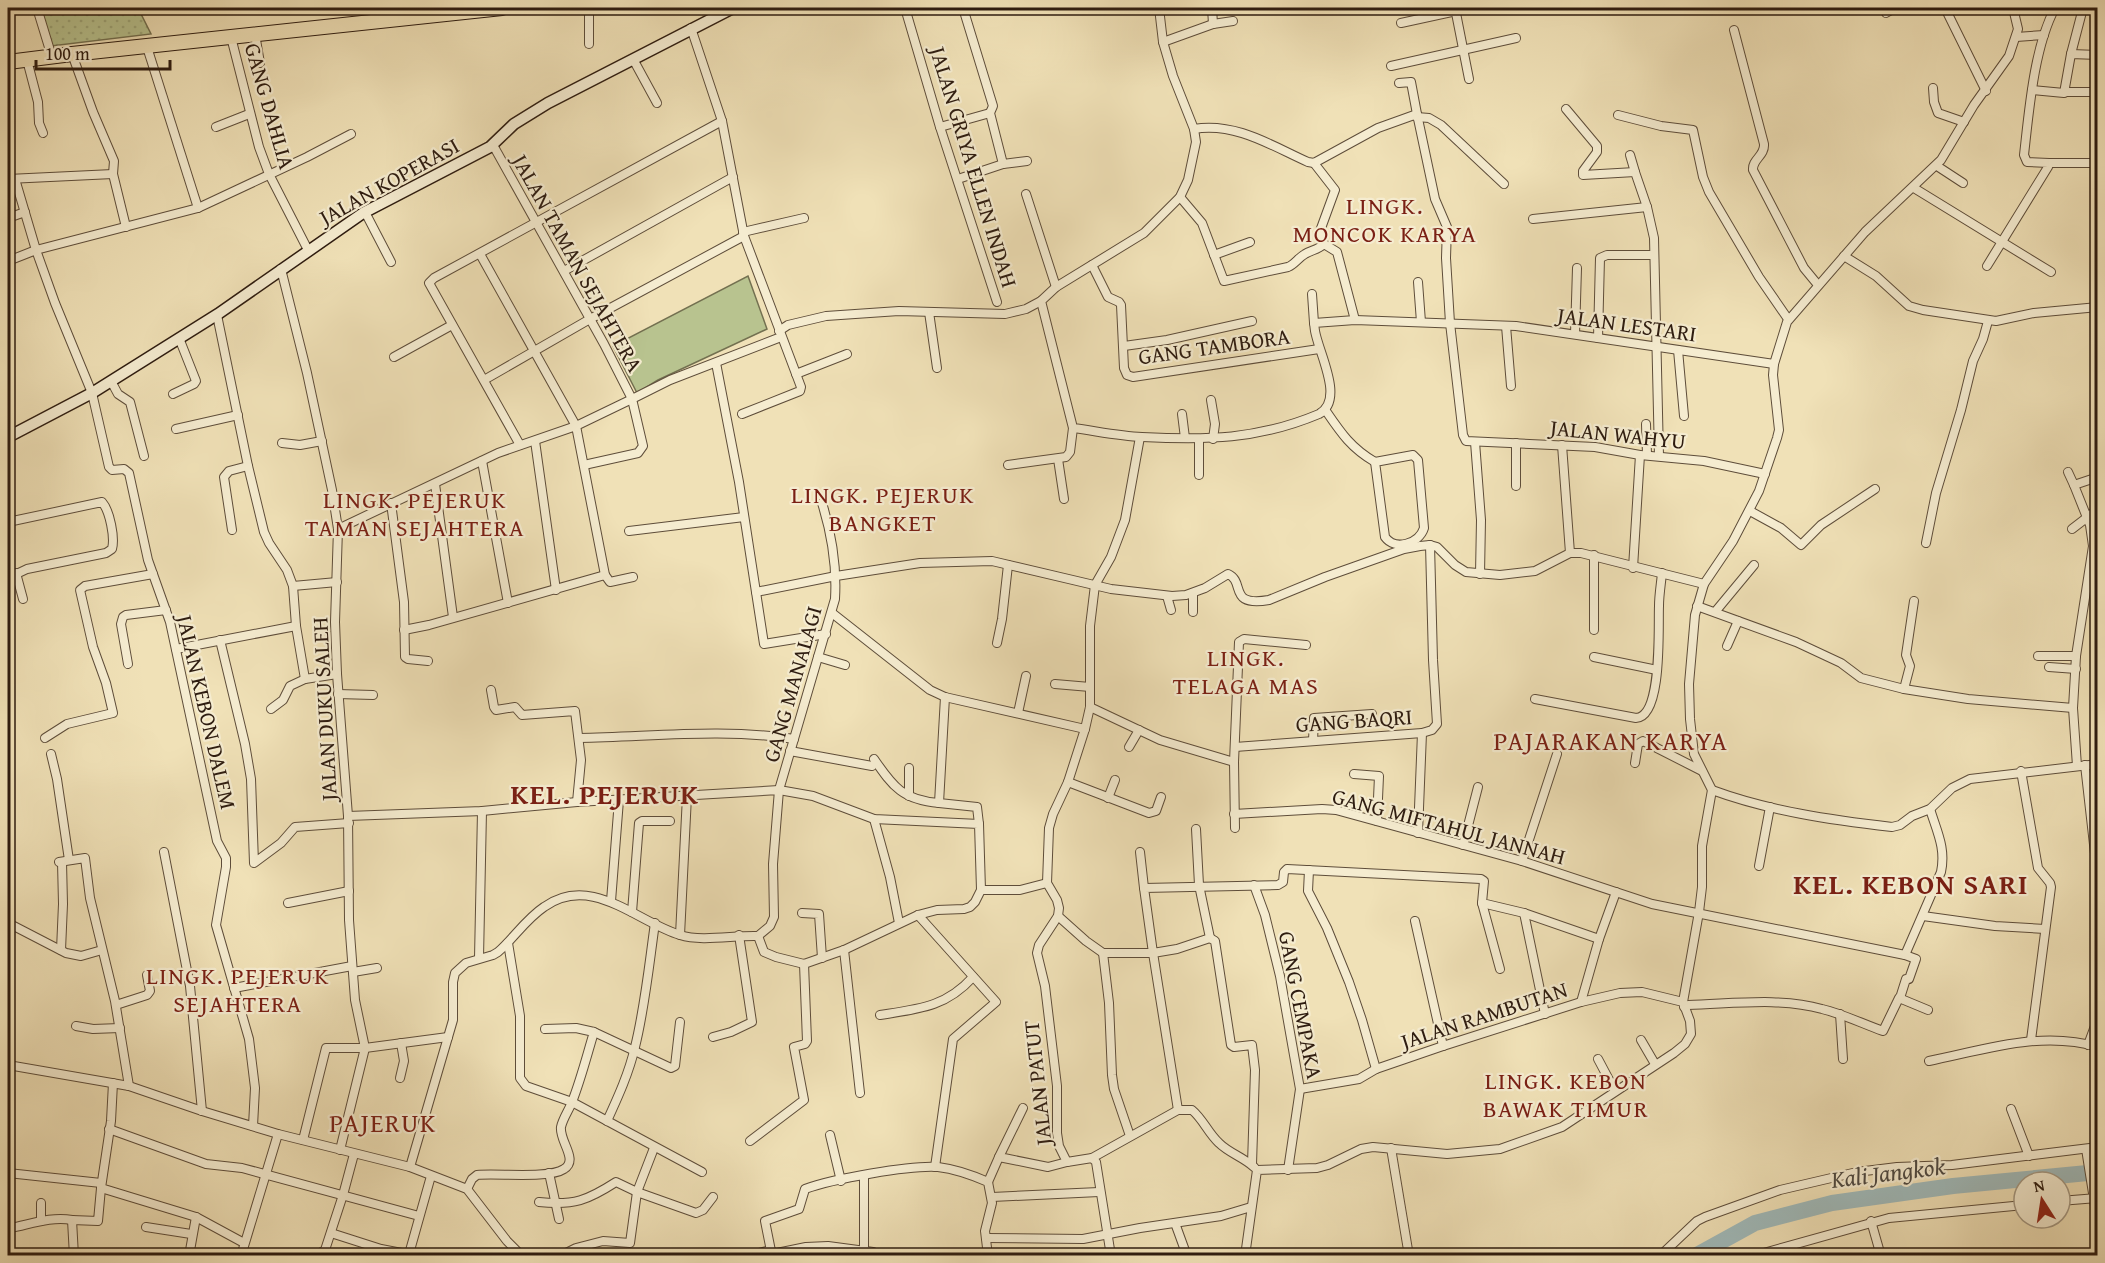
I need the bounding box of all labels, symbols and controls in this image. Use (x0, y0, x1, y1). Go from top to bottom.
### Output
scale bar (36, 33, 170, 71)
street label: GANG DAHLIA (237, 39, 303, 174)
text: 100 m (45, 40, 90, 67)
street label: JALAN GRIYA ELLEN INDAH (921, 40, 1026, 291)
street label: JALAN KOPERASI (310, 129, 465, 234)
street label: JALAN TAMAN SEJAHTERA (503, 146, 652, 378)
district label: LINGK. MONCOK KARYA (1293, 188, 1477, 251)
street label: JALAN LESTARI (1552, 298, 1699, 350)
street label: GANG TAMBORA (1136, 319, 1293, 372)
street label: JALAN WAHYU (1546, 411, 1687, 457)
district label: LINGK. PEJERUK BANGKET (791, 477, 975, 540)
district label: LINGK. PEJERUK TAMAN SEJAHTERA (305, 482, 525, 545)
street label: GANG MANALAGI (754, 602, 830, 766)
street label: JALAN KEBON DALEM (168, 609, 245, 812)
street label: JALAN DUKU SALEH (303, 616, 345, 805)
district label: LINGK. TELAGA MAS (1173, 640, 1319, 703)
street label: GANG BAQRI (1295, 700, 1413, 740)
district label: PAJARAKAN KARYA (1494, 721, 1728, 760)
district label: KEL. PEJERUK (510, 773, 700, 814)
street label: GANG MIFTAHUL JANNAH (1329, 779, 1569, 873)
district label: KEL. KEBON SARI (1793, 863, 2029, 904)
street label: GANG CEMPAKA (1271, 928, 1331, 1082)
district label: LINGK. PEJERUK SEJAHTERA (146, 958, 330, 1021)
street label: JALAN RAMBUTAN (1394, 973, 1571, 1058)
street label: JALAN PATUT (1015, 1019, 1060, 1150)
district label: LINGK. KEBON BAWAK TIMUR (1483, 1063, 1649, 1126)
district label: PAJERUK (329, 1103, 437, 1142)
water label: Kali Jangkok (1828, 1148, 1947, 1197)
north arrow (2012, 1170, 2072, 1230)
text: N (2031, 1172, 2047, 1198)

